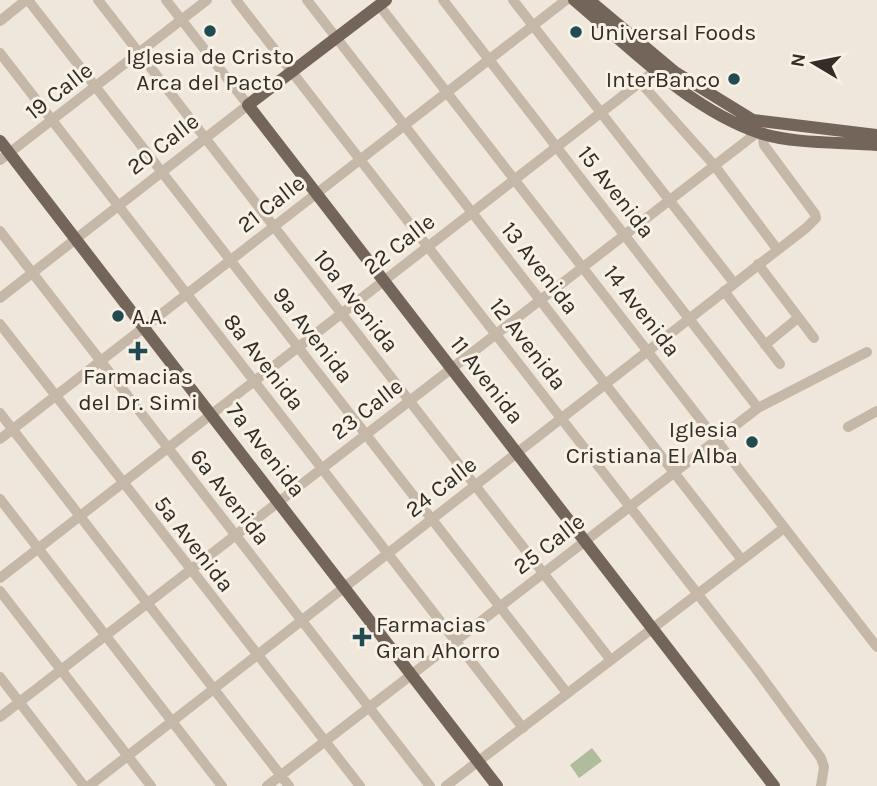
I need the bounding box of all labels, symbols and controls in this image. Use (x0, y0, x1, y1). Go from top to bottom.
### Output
place label: Universal Foods (590, 19, 756, 46)
marker: Iglesia de Cristo Arca del Pacto (202, 23, 218, 39)
marker: Universal Foods (568, 24, 584, 40)
north arrow (779, 28, 849, 98)
place label: Iglesia de Cristo Arca del Pacto (126, 43, 294, 96)
text: N (786, 52, 810, 69)
street label: 19 Calle (20, 56, 98, 126)
place label: InterBanco (606, 66, 720, 93)
marker: InterBanco (726, 71, 742, 87)
street label: 20 Calle (122, 108, 204, 180)
street label: 15 Avenida (572, 141, 660, 243)
street label: 21 Calle (232, 169, 310, 239)
street label: 22 Calle (358, 208, 440, 280)
street label: 13 Avenida (496, 216, 584, 320)
street label: 10a Avenida (308, 244, 404, 358)
street label: 14 Avenida (598, 260, 686, 362)
street label: 9a Avenida (267, 282, 359, 388)
street label: 12 Avenida (484, 293, 572, 395)
place label: A.A. (132, 303, 167, 330)
marker: A.A. (110, 308, 126, 324)
street label: 8a Avenida (218, 308, 310, 416)
street label: 11 Avenida (444, 331, 530, 429)
marker: Farmacias del Dr. Simi (130, 343, 146, 359)
place label: Farmacias del Dr. Simi (78, 363, 198, 416)
street label: 23 Calle (326, 373, 408, 445)
street label: 7a Avenida (221, 398, 311, 502)
place label: Iglesia Cristiana El Alba (566, 416, 738, 469)
marker: Iglesia Cristiana El Alba (744, 434, 760, 450)
street label: 6a Avenida (184, 444, 276, 550)
street label: 24 Calle (400, 451, 482, 523)
street label: 5a Avenida (148, 491, 240, 597)
street label: 25 Calle (508, 508, 590, 580)
place label: Farmacias Gran Ahorro (376, 611, 500, 664)
marker: Farmacias Gran Ahorro (354, 629, 370, 645)

